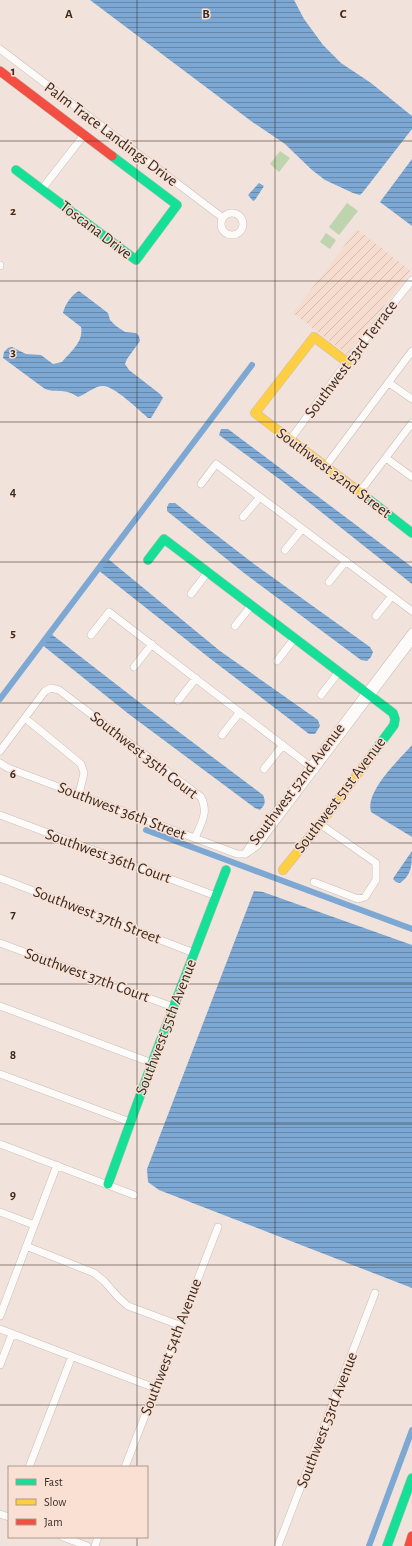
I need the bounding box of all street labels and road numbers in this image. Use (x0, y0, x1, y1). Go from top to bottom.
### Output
street label: Palm Trace Landings Drive (41, 79, 181, 189)
street label: Toscana Drive (57, 198, 135, 262)
street label: Southwest 53rd Terrace (302, 297, 400, 421)
street label: Southwest 32nd Street (274, 425, 394, 521)
street label: Southwest 35th Court (87, 708, 201, 802)
street label: Southwest 52nd Avenue (246, 720, 348, 848)
street label: Southwest 51st Avenue (291, 734, 389, 856)
street label: Southwest 36th Street (56, 779, 188, 843)
street label: Southwest 36th Court (43, 826, 173, 886)
street label: Southwest 37th Street (31, 883, 163, 947)
street label: Southwest 37th Court (23, 945, 151, 1005)
street label: Southwest 55th Avenue (133, 957, 199, 1097)
street label: Southwest 54th Avenue (138, 1276, 204, 1418)
street label: Southwest 53rd Avenue (294, 1350, 360, 1490)

